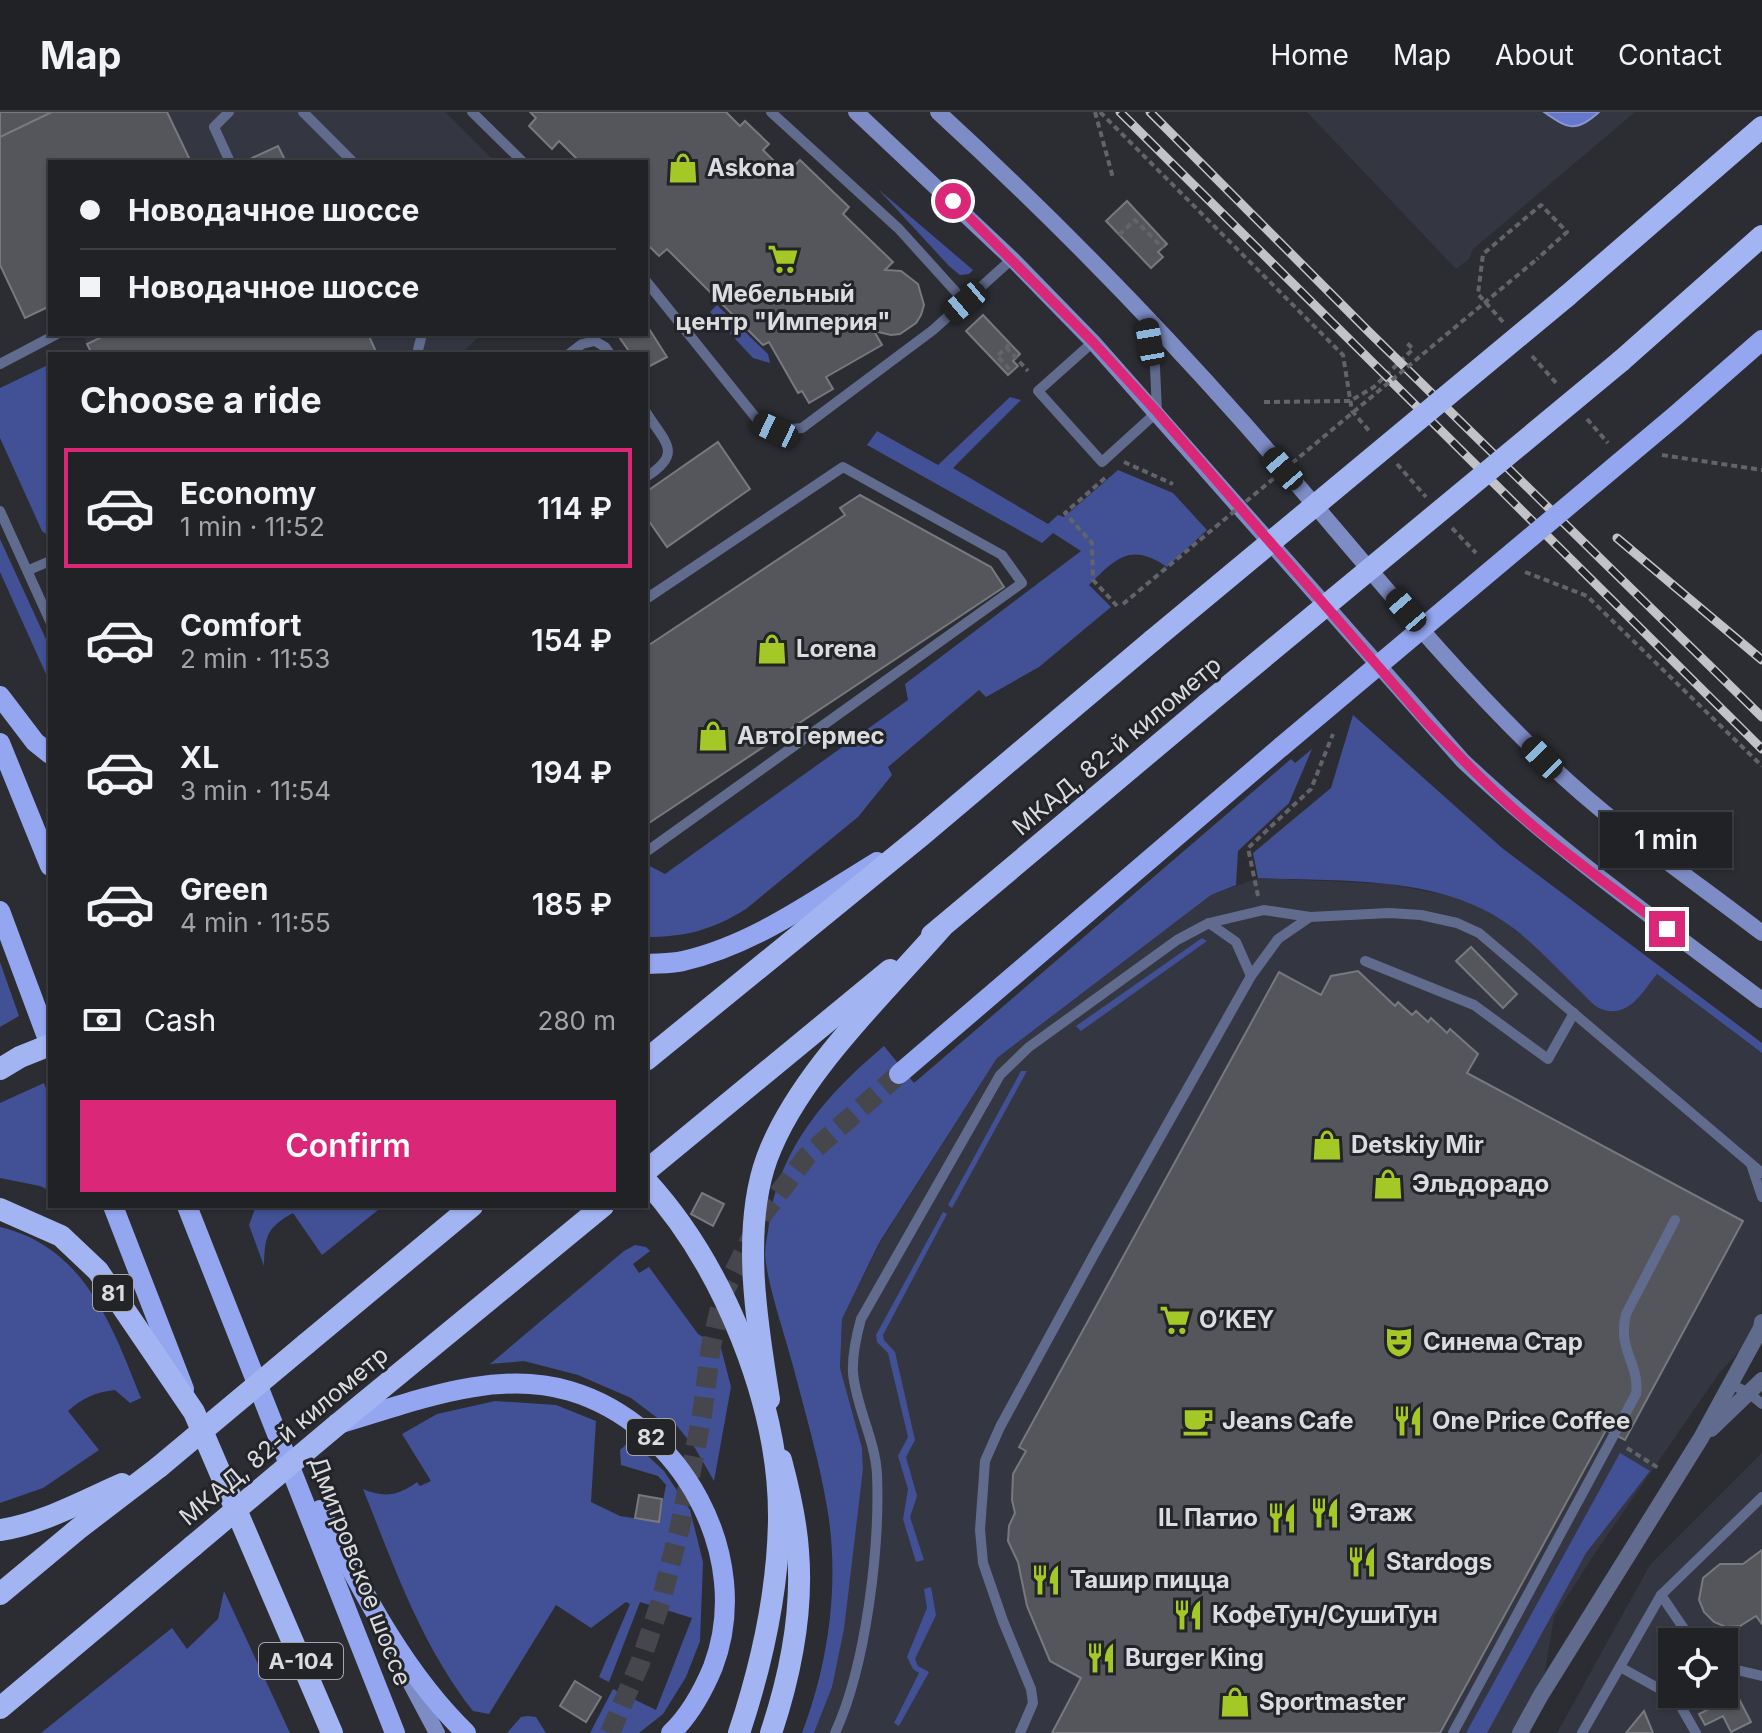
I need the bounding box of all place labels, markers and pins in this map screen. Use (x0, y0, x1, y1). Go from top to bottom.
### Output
shop icon: Askona (666, 151, 700, 185)
place label: Askona (707, 153, 795, 182)
supermarket icon: Мебельный центр "Империя" (766, 242, 800, 276)
place label: Мебельный центр "Империя" (676, 279, 890, 336)
shop icon: Lorena (755, 632, 789, 666)
place label: Lorena (796, 634, 877, 663)
shop icon: АвтоГермес (696, 719, 730, 753)
place label: АвтоГермес (737, 721, 885, 750)
shop icon: Detskiy Mir (1310, 1128, 1344, 1162)
place label: Detskiy Mir (1351, 1130, 1484, 1159)
shop icon: Эльдорадо (1371, 1167, 1405, 1201)
place label: Эльдорадо (1412, 1169, 1549, 1198)
supermarket icon: O’KEY (1158, 1303, 1192, 1337)
place label: O’KEY (1199, 1305, 1274, 1334)
theatre icon: Синема Стар (1382, 1325, 1416, 1359)
place label: Синема Стар (1423, 1327, 1583, 1356)
cafe icon: Jeans Cafe (1181, 1404, 1215, 1438)
restaurant icon: One Price Coffee (1391, 1404, 1425, 1438)
place label: Jeans Cafe (1222, 1406, 1354, 1435)
place label: One Price Coffee (1432, 1406, 1630, 1435)
restaurant icon: Этаж (1308, 1496, 1342, 1530)
place label: Этаж (1349, 1498, 1414, 1527)
restaurant icon: IL Патио (1265, 1501, 1299, 1535)
place label: IL Патио (1158, 1503, 1258, 1532)
restaurant icon: Stardogs (1345, 1545, 1379, 1579)
place label: Stardogs (1386, 1547, 1492, 1576)
restaurant icon: Ташир пицца (1029, 1563, 1063, 1597)
place label: Ташир пицца (1070, 1565, 1230, 1594)
restaurant icon: КофеТун/СушиТун (1171, 1598, 1205, 1632)
place label: КофеТун/СушиТун (1212, 1600, 1438, 1629)
restaurant icon: Burger King (1084, 1641, 1118, 1675)
place label: Burger King (1125, 1643, 1264, 1672)
shop icon: Sportmaster (1218, 1685, 1252, 1719)
place label: Sportmaster (1259, 1687, 1406, 1716)

